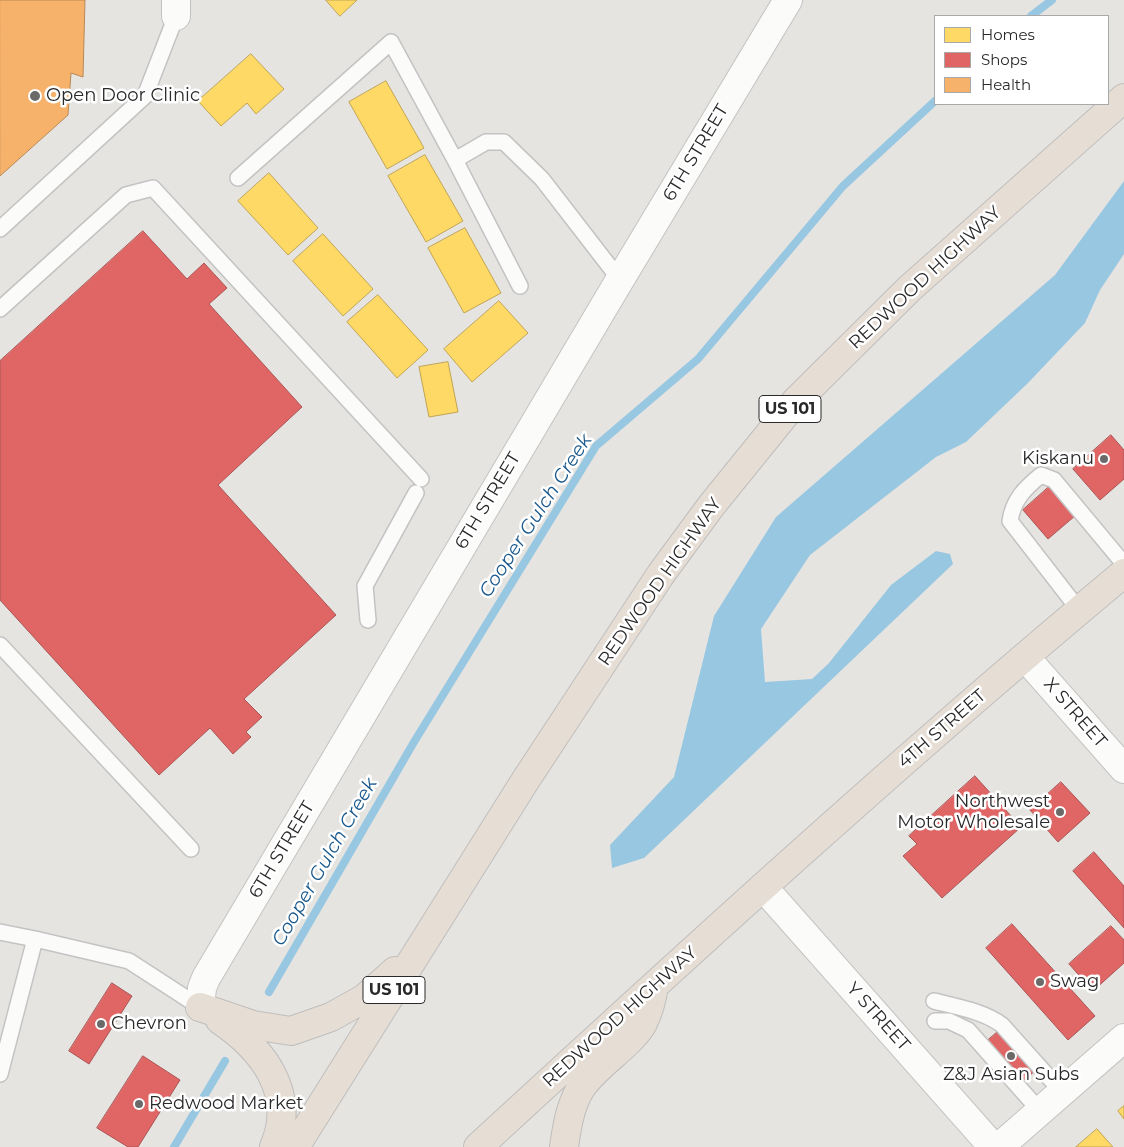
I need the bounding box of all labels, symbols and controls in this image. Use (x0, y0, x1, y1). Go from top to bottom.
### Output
legend (934, 15, 1109, 105)
text: Homes (981, 25, 1035, 44)
text: Shops (981, 50, 1027, 69)
text: Health (981, 75, 1031, 94)
place label: Open Door Clinic (46, 85, 200, 107)
marker: Open Door Clinic (28, 89, 42, 103)
street label: 6TH STREET (659, 101, 733, 205)
street label: REDWOOD HIGHWAY (844, 202, 1006, 354)
road number: US 101 (759, 396, 821, 422)
water label: Cooper Gulch Creek (475, 430, 597, 602)
place label: Kiskanu (1022, 448, 1094, 470)
street label: 6TH STREET (451, 449, 525, 553)
marker: Kiskanu (1098, 453, 1110, 465)
street label: REDWOOD HIGHWAY (594, 494, 726, 670)
street label: X STREET (1039, 674, 1111, 752)
street label: 4TH STREET (894, 685, 990, 773)
water label: Cooper Gulch Creek (268, 774, 382, 950)
place label: Northwest Motor Wholesale (897, 791, 1050, 834)
street label: 6TH STREET (245, 798, 319, 902)
marker: Northwest Motor Wholesale (1054, 806, 1066, 818)
street label: REDWOOD HIGHWAY (538, 942, 702, 1092)
place label: Swag (1050, 971, 1099, 993)
road number: US 101 (363, 976, 425, 1004)
marker: Swag (1034, 976, 1046, 988)
street label: Y STREET (842, 978, 914, 1056)
place label: Chevron (111, 1013, 187, 1035)
marker: Chevron (95, 1018, 107, 1030)
marker: Z&J Asian Subs (1005, 1050, 1017, 1062)
place label: Z&J Asian Subs (943, 1064, 1079, 1086)
place label: Redwood Market (149, 1093, 304, 1115)
marker: Redwood Market (133, 1098, 145, 1110)

